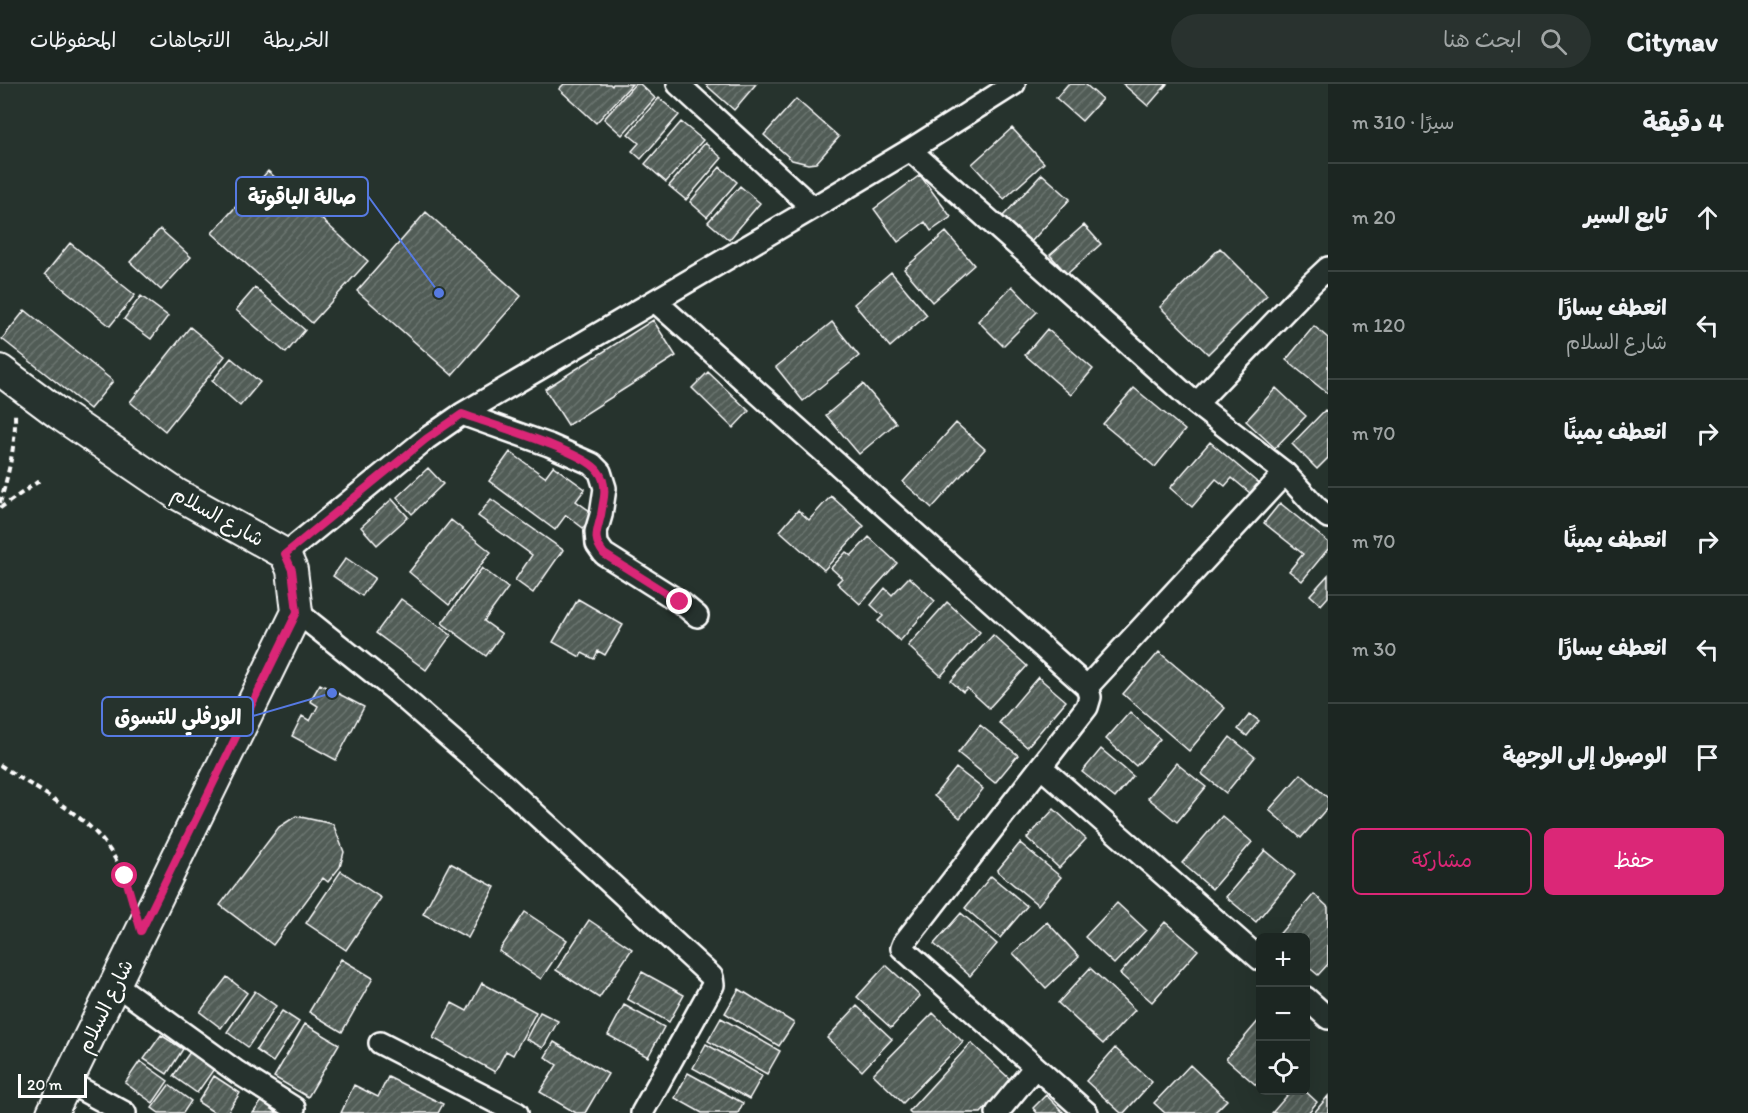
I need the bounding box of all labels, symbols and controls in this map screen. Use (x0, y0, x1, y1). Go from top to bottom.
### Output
search box (1171, 14, 1591, 68)
text: Citynav (1627, 24, 1718, 58)
icon: search (1537, 25, 1570, 58)
text: ابحث هنا (1443, 26, 1522, 53)
text: المحفوظات (30, 27, 116, 52)
text: الاتجاهات (149, 27, 231, 52)
text: الخريطة (264, 27, 329, 52)
text: 4 دقيقة (1643, 106, 1724, 138)
text: سيرًا · 310 m (1352, 110, 1454, 134)
callout: صالة الياقوتة (236, 177, 368, 216)
text: صالة الياقوتة (248, 184, 356, 211)
icon: ahead (1691, 201, 1724, 234)
text: تابع السير (1584, 202, 1667, 229)
text: 20 m (1352, 205, 1396, 229)
text: انعطف يسارًا (1558, 294, 1667, 321)
icon: left (1691, 309, 1724, 342)
text: 120 m (1352, 313, 1405, 337)
text: شارع السلام (1566, 330, 1667, 354)
icon: right (1691, 417, 1724, 450)
text: انعطف يمينًا (1564, 418, 1667, 445)
text: 70 m (1352, 421, 1396, 445)
street label: شارع السلام (166, 481, 268, 554)
icon: right (1691, 525, 1724, 558)
text: انعطف يمينًا (1564, 526, 1667, 553)
text: 70 m (1352, 529, 1396, 553)
route end (666, 588, 692, 614)
icon: left (1691, 633, 1724, 666)
text: انعطف يسارًا (1558, 634, 1667, 661)
text: 30 m (1352, 637, 1397, 661)
callout: الورفلي للتسوق (102, 697, 253, 736)
text: الورفلي للتسوق (115, 704, 241, 736)
icon: arrive (1691, 741, 1724, 774)
text: الوصول إلى الوجهة (1502, 742, 1667, 769)
button: مشاركة (1352, 828, 1532, 895)
button: حفظ (1544, 828, 1724, 895)
route start (111, 862, 137, 888)
map controls (1256, 933, 1310, 1095)
button: + (1256, 933, 1310, 987)
street label: شارع السلام (72, 955, 141, 1058)
button: − (1256, 987, 1310, 1041)
button: locate (1256, 1041, 1310, 1095)
scale bar (18, 1071, 87, 1098)
text: 20 m (27, 1075, 62, 1094)

